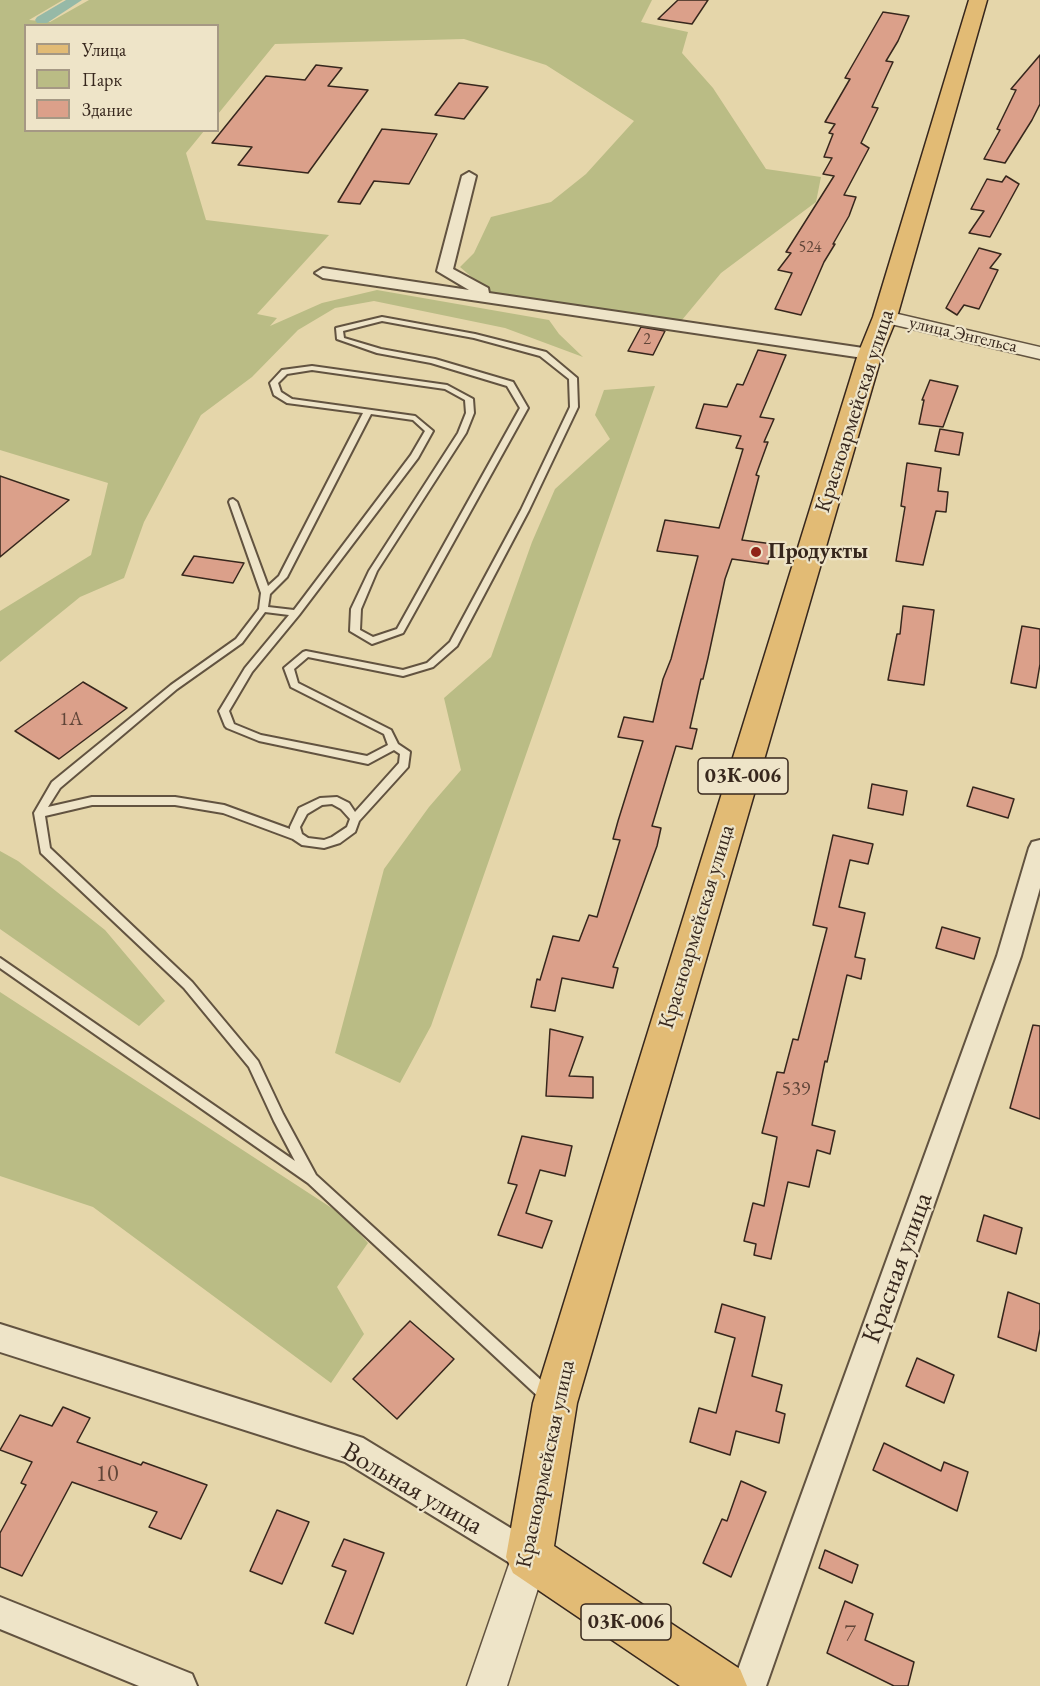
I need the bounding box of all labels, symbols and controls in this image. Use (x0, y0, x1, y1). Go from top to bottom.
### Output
legend (24, 24, 219, 132)
text: Улица (82, 38, 126, 61)
text: Парк (82, 68, 122, 91)
text: Здание (82, 98, 132, 121)
house number: 524 (798, 238, 822, 258)
street label: Красноармейская улица (810, 306, 900, 516)
street label: улица Энгельса (907, 312, 1019, 358)
house number: 2 (643, 330, 651, 350)
place label: Продукты (768, 539, 868, 565)
marker: Продукты (749, 545, 763, 559)
house number: 1А (59, 708, 83, 732)
road number: 03К-006 (698, 758, 788, 794)
street label: Красноармейская улица (653, 822, 741, 1032)
house number: 539 (782, 1078, 810, 1102)
street label: Красная улица (856, 1188, 940, 1348)
street label: Красноармейская улица (511, 1358, 581, 1570)
street label: Вольная улица (336, 1436, 488, 1542)
house number: 10 (95, 1460, 119, 1488)
road number: 03К-006 (581, 1604, 671, 1640)
house number: 7 (844, 1620, 856, 1648)

